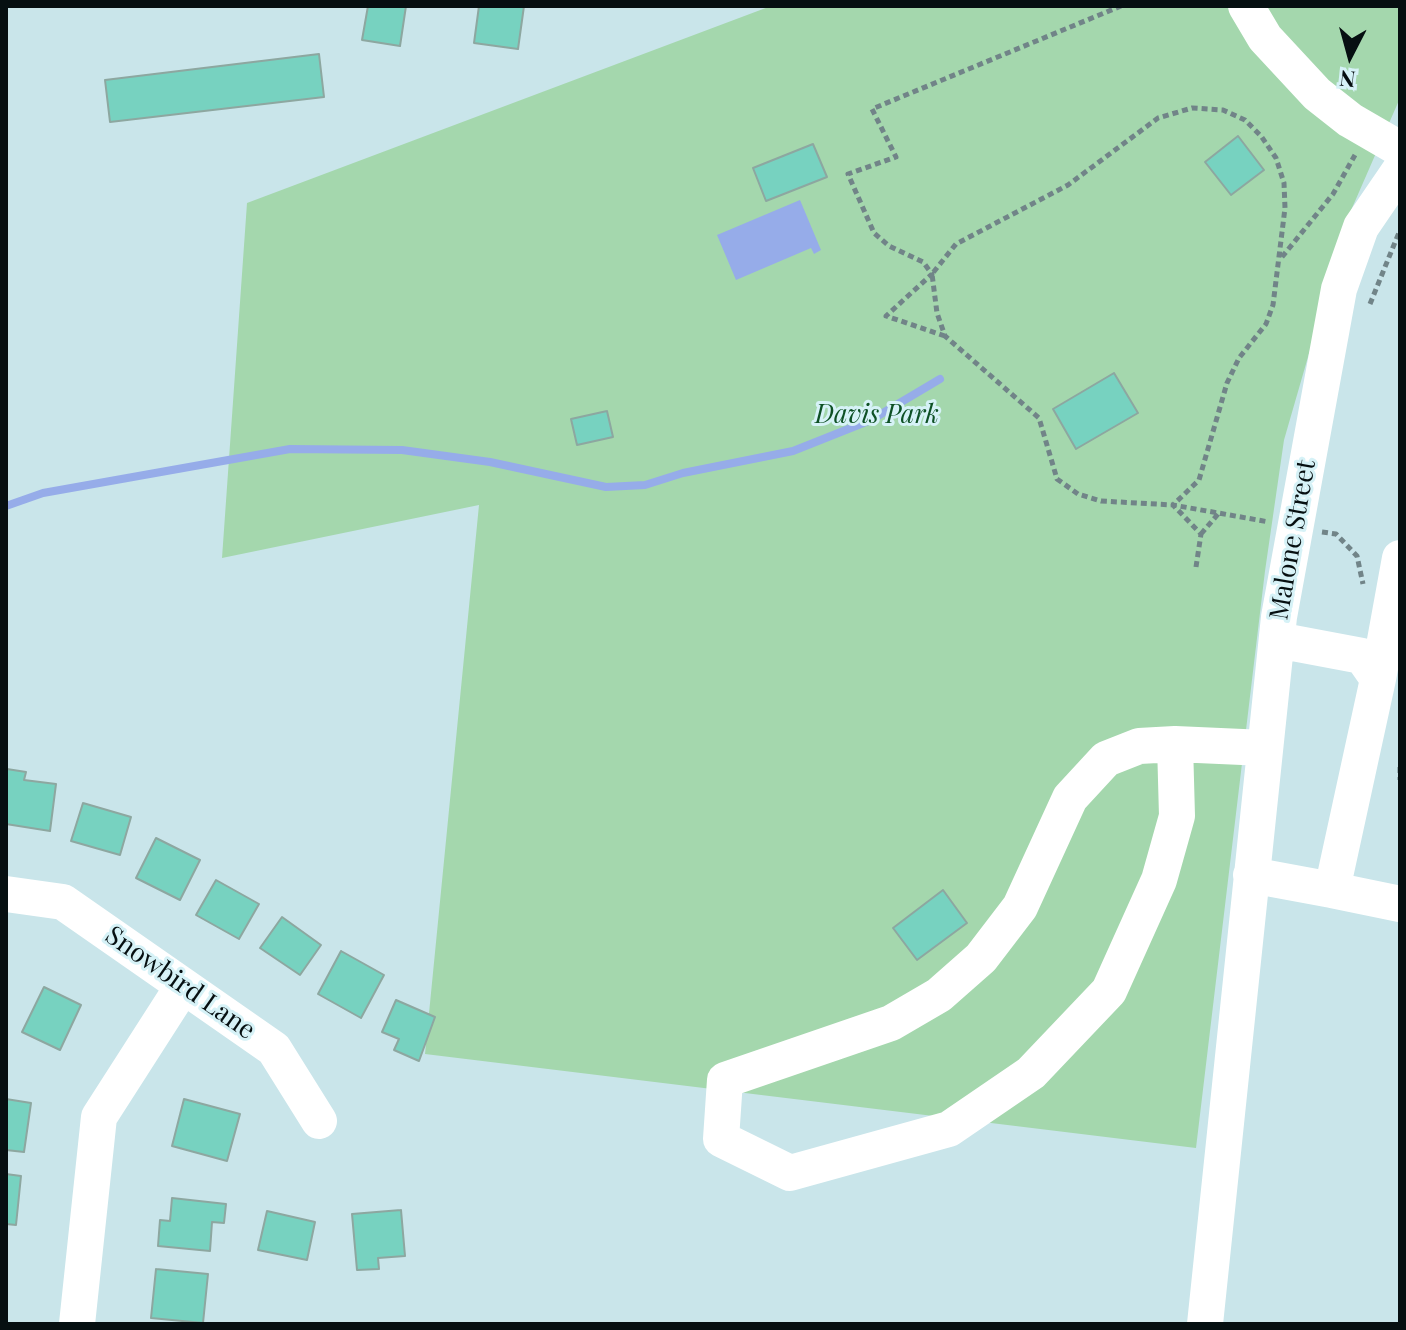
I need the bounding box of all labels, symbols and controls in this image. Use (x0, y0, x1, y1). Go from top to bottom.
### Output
north arrow (1310, 16, 1390, 96)
text: N (1338, 64, 1357, 96)
park label: Davis Park (815, 399, 939, 431)
street label: Malone Street (1264, 458, 1322, 622)
street label: Snowbird Lane (99, 920, 261, 1046)

